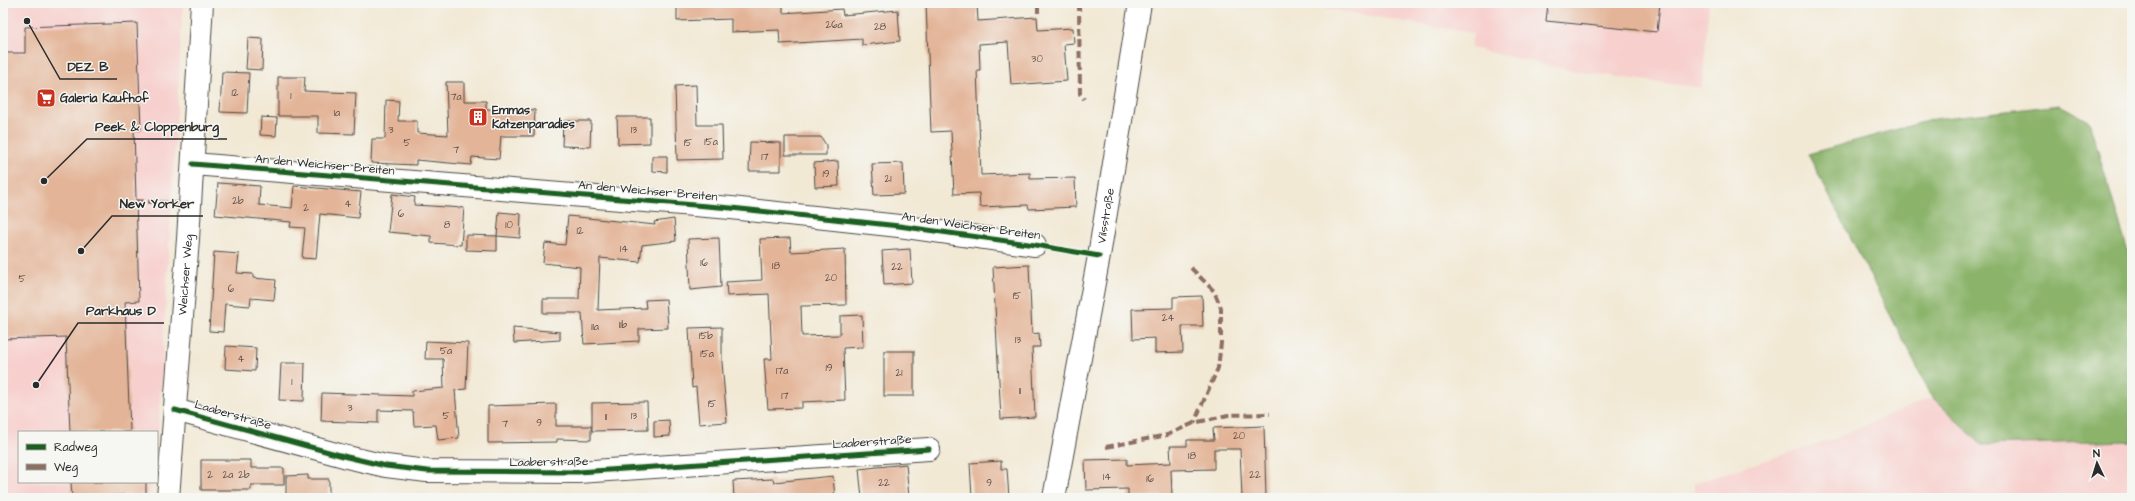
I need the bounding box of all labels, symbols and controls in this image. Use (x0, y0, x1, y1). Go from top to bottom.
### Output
house number: 26a (825, 18, 843, 32)
house number: 28 (874, 20, 887, 34)
house number: 30 (1031, 52, 1043, 66)
callout: DEZ B (60, 54, 117, 79)
text: DEZ B (68, 58, 109, 76)
house number: 12 (231, 86, 239, 100)
supermarket icon: Galeria Kaufhof (35, 87, 57, 109)
house number: 1 (290, 89, 292, 103)
place label: Galeria Kaufhof (60, 90, 149, 107)
house number: 7a (450, 90, 462, 104)
place label: Emmas Katzenparadies (492, 102, 575, 134)
house number: 1a (334, 106, 340, 120)
building icon: Emmas Katzenparadies (467, 106, 489, 128)
callout: Peek & Cloppenburg (87, 114, 227, 139)
text: Peek & Cloppenburg (95, 118, 219, 138)
house number: 3 (388, 123, 394, 137)
house number: 13 (631, 123, 637, 137)
house number: 15a (704, 135, 718, 149)
house number: 5 (403, 136, 411, 150)
house number: 15 (684, 136, 692, 150)
house number: 7 (453, 143, 459, 157)
street label: An den Weichser Breiten (255, 150, 395, 180)
house number: 17 (761, 150, 769, 164)
house number: 19 (823, 167, 830, 181)
house number: 21 (884, 172, 892, 186)
street label: An den Weichser Breiten (578, 176, 718, 206)
street label: Vilsstraße (1093, 186, 1118, 245)
callout: New Yorker (112, 191, 203, 216)
house number: 2b (232, 194, 244, 208)
text: New Yorker (120, 195, 195, 213)
house number: 4 (345, 197, 352, 211)
house number: 2 (303, 201, 309, 215)
house number: 6 (398, 207, 405, 221)
street label: An den Weichser Breiten (901, 208, 1041, 244)
house number: 8 (444, 218, 451, 232)
house number: 10 (505, 218, 513, 232)
house number: 12 (576, 224, 584, 238)
street label: Weichser Weg (174, 234, 198, 316)
house number: 14 (620, 242, 628, 256)
house number: 16 (700, 256, 708, 270)
house number: 18 (772, 259, 780, 273)
house number: 22 (891, 260, 903, 274)
house number: 20 (825, 271, 837, 285)
house number: 5 (18, 272, 26, 286)
house number: 6 (228, 282, 235, 296)
house number: 15 (1013, 289, 1021, 303)
callout: Parkhaus D (78, 298, 164, 323)
text: Parkhaus D (86, 302, 157, 320)
house number: 24 (1162, 311, 1174, 325)
house number: 11b (619, 318, 627, 332)
house number: 11a (591, 320, 599, 334)
house number: 15b (699, 329, 713, 343)
house number: 13 (1015, 333, 1021, 347)
house number: 5a (440, 344, 452, 358)
house number: 15a (700, 347, 714, 361)
house number: 4 (238, 352, 245, 366)
house number: 19 (826, 361, 833, 375)
house number: 17a (776, 364, 788, 378)
house number: 21 (895, 366, 903, 380)
house number: 1 (291, 375, 293, 389)
house number: 11 (1019, 384, 1022, 398)
house number: 17 (781, 389, 789, 403)
street label: Laaberstraße (193, 396, 274, 434)
house number: 15 (708, 397, 716, 411)
house number: 3 (347, 401, 353, 415)
house number: 5 (442, 409, 450, 423)
house number: 13 (631, 409, 637, 423)
house number: 11 (605, 410, 608, 424)
house number: 9 (536, 416, 542, 430)
house number: 7 (502, 417, 508, 431)
house number: 20 (1233, 429, 1245, 443)
legend (18, 431, 158, 483)
street label: Laaberstraße (832, 431, 912, 453)
text: Radweg (54, 439, 97, 457)
north arrow (2077, 443, 2117, 483)
text: N (2092, 446, 2100, 461)
house number: 18 (1188, 449, 1196, 463)
street label: Laaberstraße (509, 453, 589, 471)
text: Weg (54, 459, 78, 477)
house number: 2 (207, 468, 213, 482)
house number: 2a (223, 468, 233, 482)
house number: 2b (238, 468, 250, 482)
house number: 22 (1249, 468, 1261, 482)
house number: 14 (1103, 470, 1111, 484)
house number: 16 (1146, 472, 1154, 486)
house number: 22 (878, 476, 890, 490)
house number: 9 (986, 476, 992, 490)

